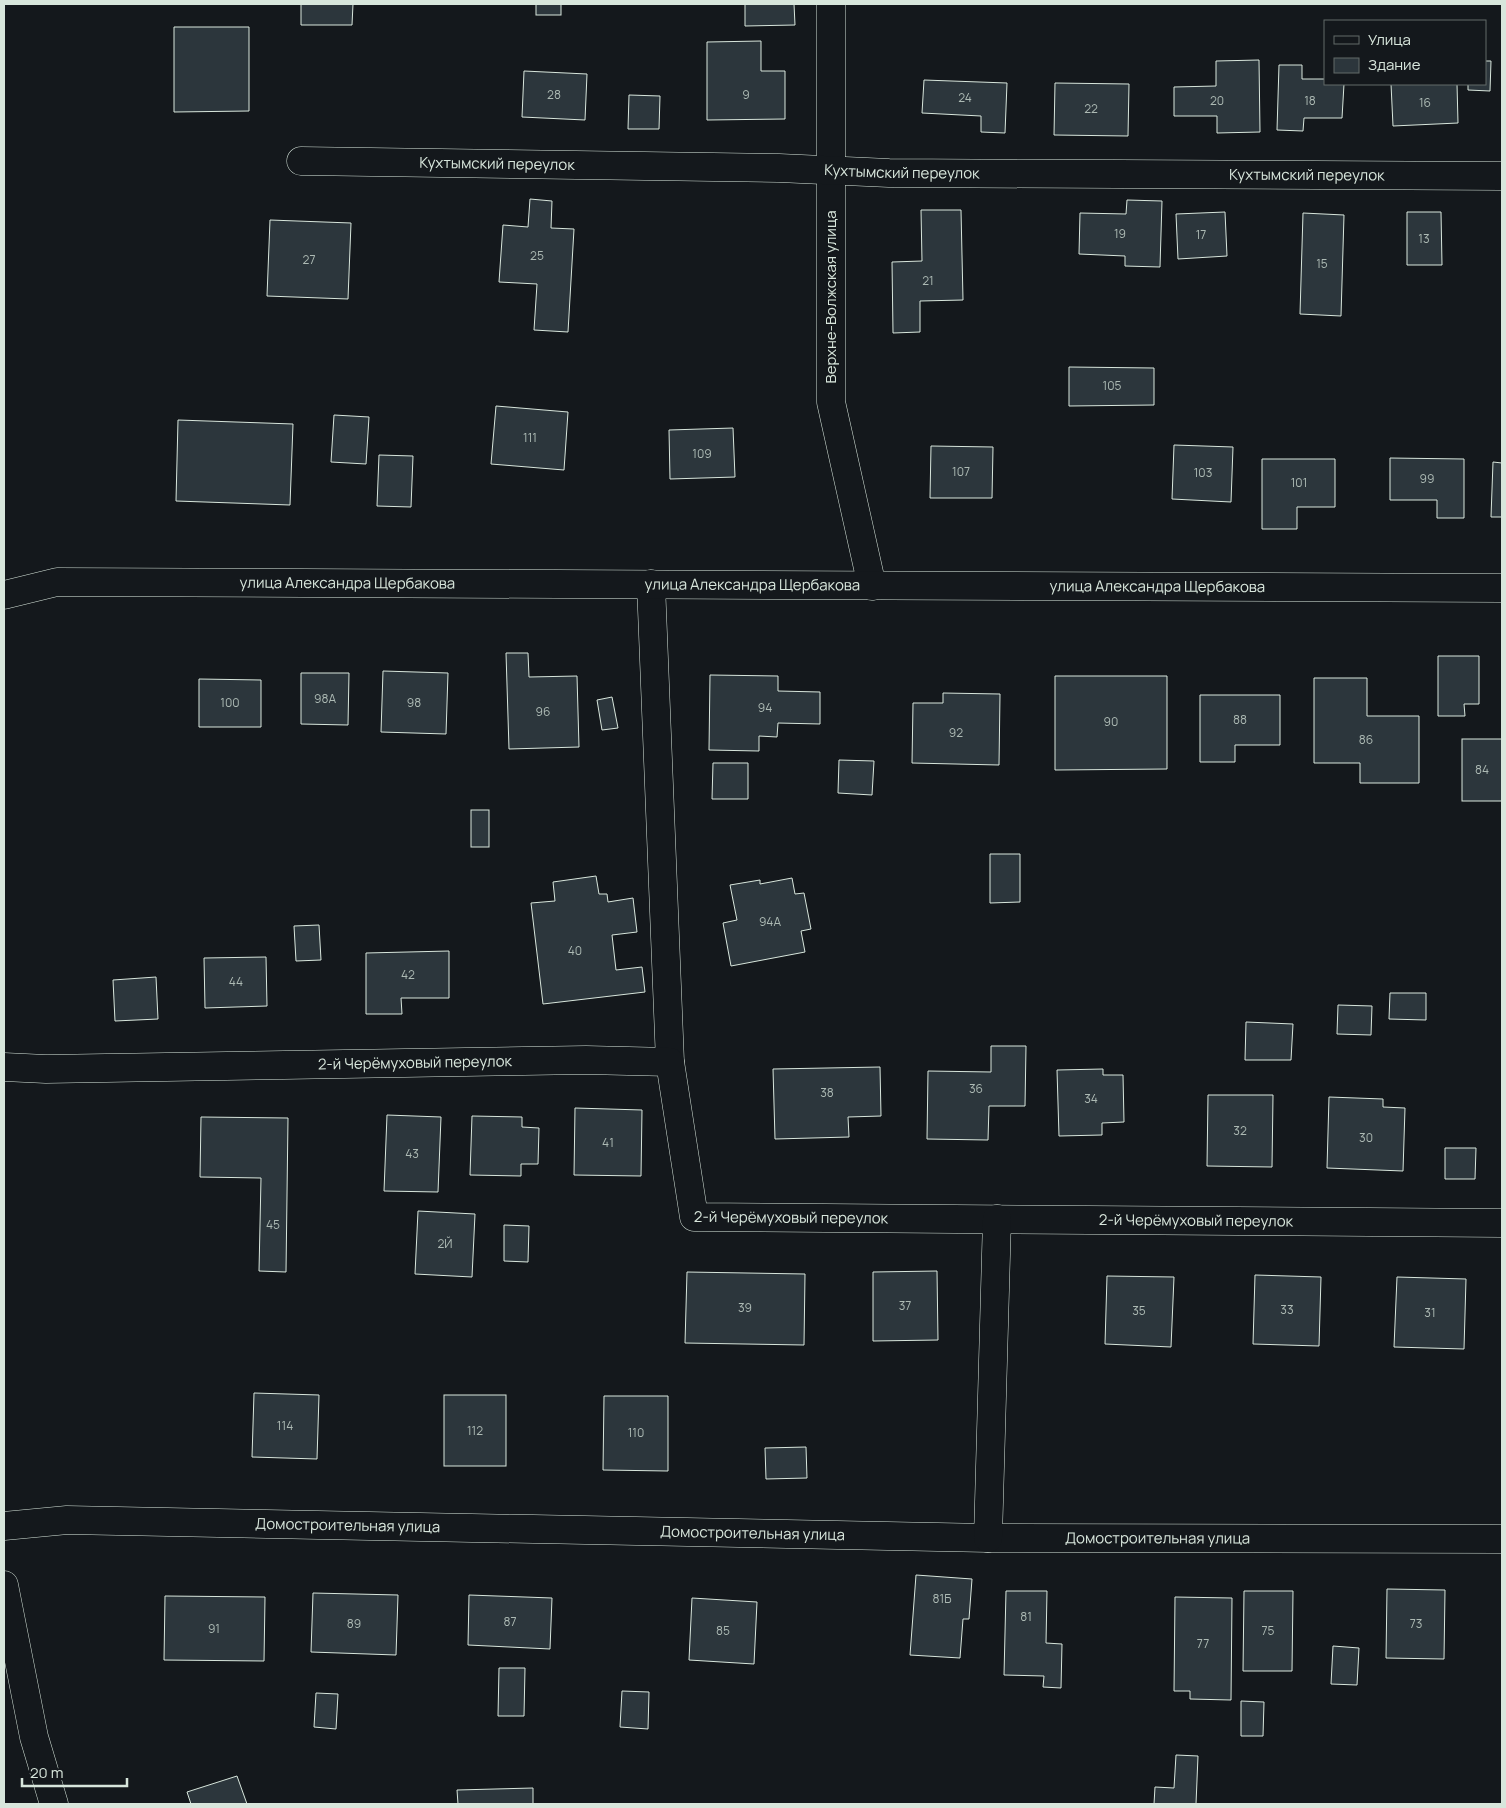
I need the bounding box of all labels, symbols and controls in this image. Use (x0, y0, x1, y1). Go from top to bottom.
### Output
legend (1324, 20, 1486, 85)
text: Улица (1368, 29, 1411, 50)
text: Здание (1368, 54, 1421, 75)
house number: 28 (547, 86, 561, 103)
house number: 9 (742, 86, 750, 103)
house number: 24 (958, 89, 972, 106)
house number: 20 (1210, 92, 1224, 109)
house number: 18 (1304, 92, 1316, 109)
house number: 16 (1419, 94, 1431, 111)
house number: 22 (1084, 100, 1098, 117)
street label: Кухтымский переулок (419, 152, 575, 175)
street label: Кухтымский переулок (824, 159, 980, 183)
street label: Кухтымский переулок (1229, 164, 1385, 185)
street label: Верхне-Волжская улица (820, 211, 841, 384)
house number: 19 (1114, 225, 1126, 242)
house number: 17 (1196, 226, 1206, 243)
house number: 13 (1418, 230, 1430, 247)
house number: 25 (530, 247, 544, 264)
house number: 27 (303, 251, 315, 268)
house number: 15 (1316, 255, 1328, 272)
house number: 21 (922, 272, 934, 289)
house number: 105 (1103, 377, 1122, 394)
house number: 111 (523, 429, 537, 446)
house number: 109 (692, 445, 712, 462)
house number: 107 (952, 463, 970, 480)
house number: 103 (1194, 464, 1212, 481)
house number: 99 (1420, 470, 1434, 487)
house number: 101 (1291, 474, 1307, 491)
street label: улица Александра Щербакова (240, 572, 455, 594)
street label: улица Александра Щербакова (645, 573, 860, 595)
street label: улица Александра Щербакова (1050, 575, 1265, 597)
house number: 98А (314, 690, 336, 707)
house number: 100 (220, 694, 240, 711)
house number: 98 (407, 694, 421, 711)
house number: 94 (758, 699, 772, 716)
house number: 96 (536, 703, 550, 720)
house number: 88 (1233, 711, 1247, 728)
house number: 90 (1104, 713, 1118, 730)
house number: 92 (949, 724, 963, 741)
house number: 86 (1359, 731, 1373, 748)
house number: 84 (1475, 761, 1489, 778)
house number: 94А (759, 913, 782, 930)
house number: 40 (568, 942, 582, 959)
house number: 42 (401, 966, 415, 983)
house number: 44 (229, 973, 243, 990)
street label: 2-й Черёмуховый переулок (318, 1050, 513, 1074)
house number: 36 (969, 1080, 983, 1097)
house number: 38 (820, 1084, 834, 1101)
house number: 34 (1084, 1090, 1098, 1107)
house number: 32 (1233, 1122, 1247, 1139)
house number: 30 (1359, 1129, 1373, 1146)
house number: 41 (602, 1134, 614, 1151)
house number: 43 (405, 1145, 419, 1162)
street label: 2-й Черёмуховый переулок (694, 1206, 889, 1228)
street label: 2-й Черёмуховый переулок (1099, 1209, 1294, 1231)
house number: 45 (266, 1216, 280, 1233)
house number: 2Й (437, 1235, 453, 1252)
house number: 37 (899, 1297, 911, 1314)
house number: 39 (738, 1299, 752, 1316)
house number: 33 (1280, 1301, 1294, 1318)
house number: 35 (1132, 1302, 1146, 1319)
house number: 31 (1424, 1304, 1436, 1321)
house number: 114 (277, 1417, 293, 1434)
house number: 112 (467, 1422, 483, 1439)
house number: 110 (628, 1424, 644, 1441)
street label: Домостроительная улица (255, 1513, 440, 1537)
street label: Домостроительная улица (660, 1521, 845, 1545)
street label: Домостроительная улица (1065, 1527, 1250, 1549)
house number: 81Б (933, 1590, 951, 1607)
house number: 81 (1020, 1608, 1032, 1625)
house number: 87 (504, 1613, 517, 1630)
house number: 89 (347, 1615, 361, 1632)
house number: 73 (1410, 1615, 1422, 1632)
house number: 91 (208, 1620, 220, 1637)
house number: 85 (716, 1622, 730, 1639)
house number: 75 (1262, 1622, 1275, 1639)
house number: 77 (1197, 1635, 1209, 1652)
scale bar (22, 1756, 128, 1788)
text: 20 m (30, 1762, 63, 1783)

